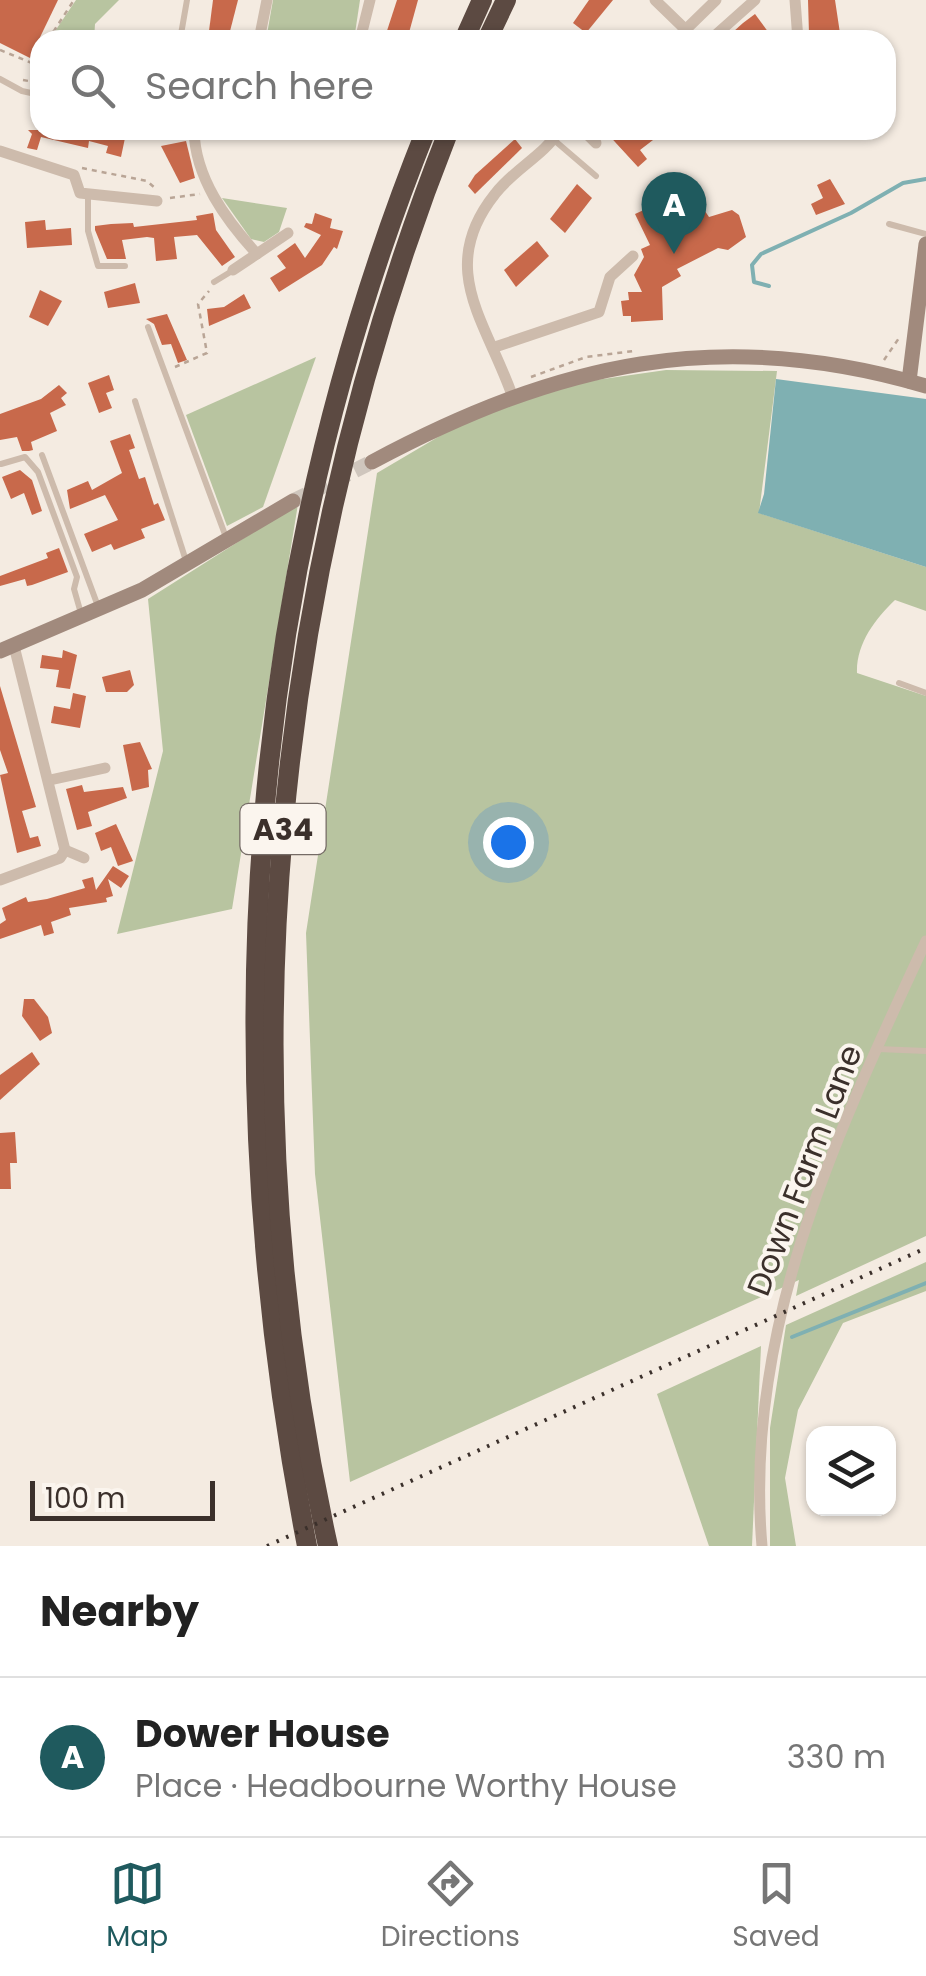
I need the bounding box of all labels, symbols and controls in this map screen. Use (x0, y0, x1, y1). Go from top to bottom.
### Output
search box (30, 30, 896, 140)
icon: search (65, 58, 120, 113)
text: Search here (145, 59, 374, 112)
pin: A (642, 172, 706, 254)
road number: A34 (240, 804, 326, 854)
your location (483, 817, 534, 868)
street label: Down Farm Lane (735, 1038, 873, 1302)
map controls (806, 1426, 896, 1516)
button: layers (806, 1426, 896, 1516)
scale bar (30, 1476, 215, 1520)
text: 100 m (45, 1479, 125, 1518)
text: Nearby (40, 1582, 199, 1641)
text: Dower House (135, 1707, 390, 1760)
text: A (61, 1734, 84, 1779)
text: 330 m (787, 1734, 886, 1779)
text: Place · Headbourne Worthy House (135, 1763, 677, 1808)
tab: Map (106, 1856, 168, 1958)
tab: Directions (381, 1856, 520, 1958)
tab: Saved (732, 1856, 820, 1958)

